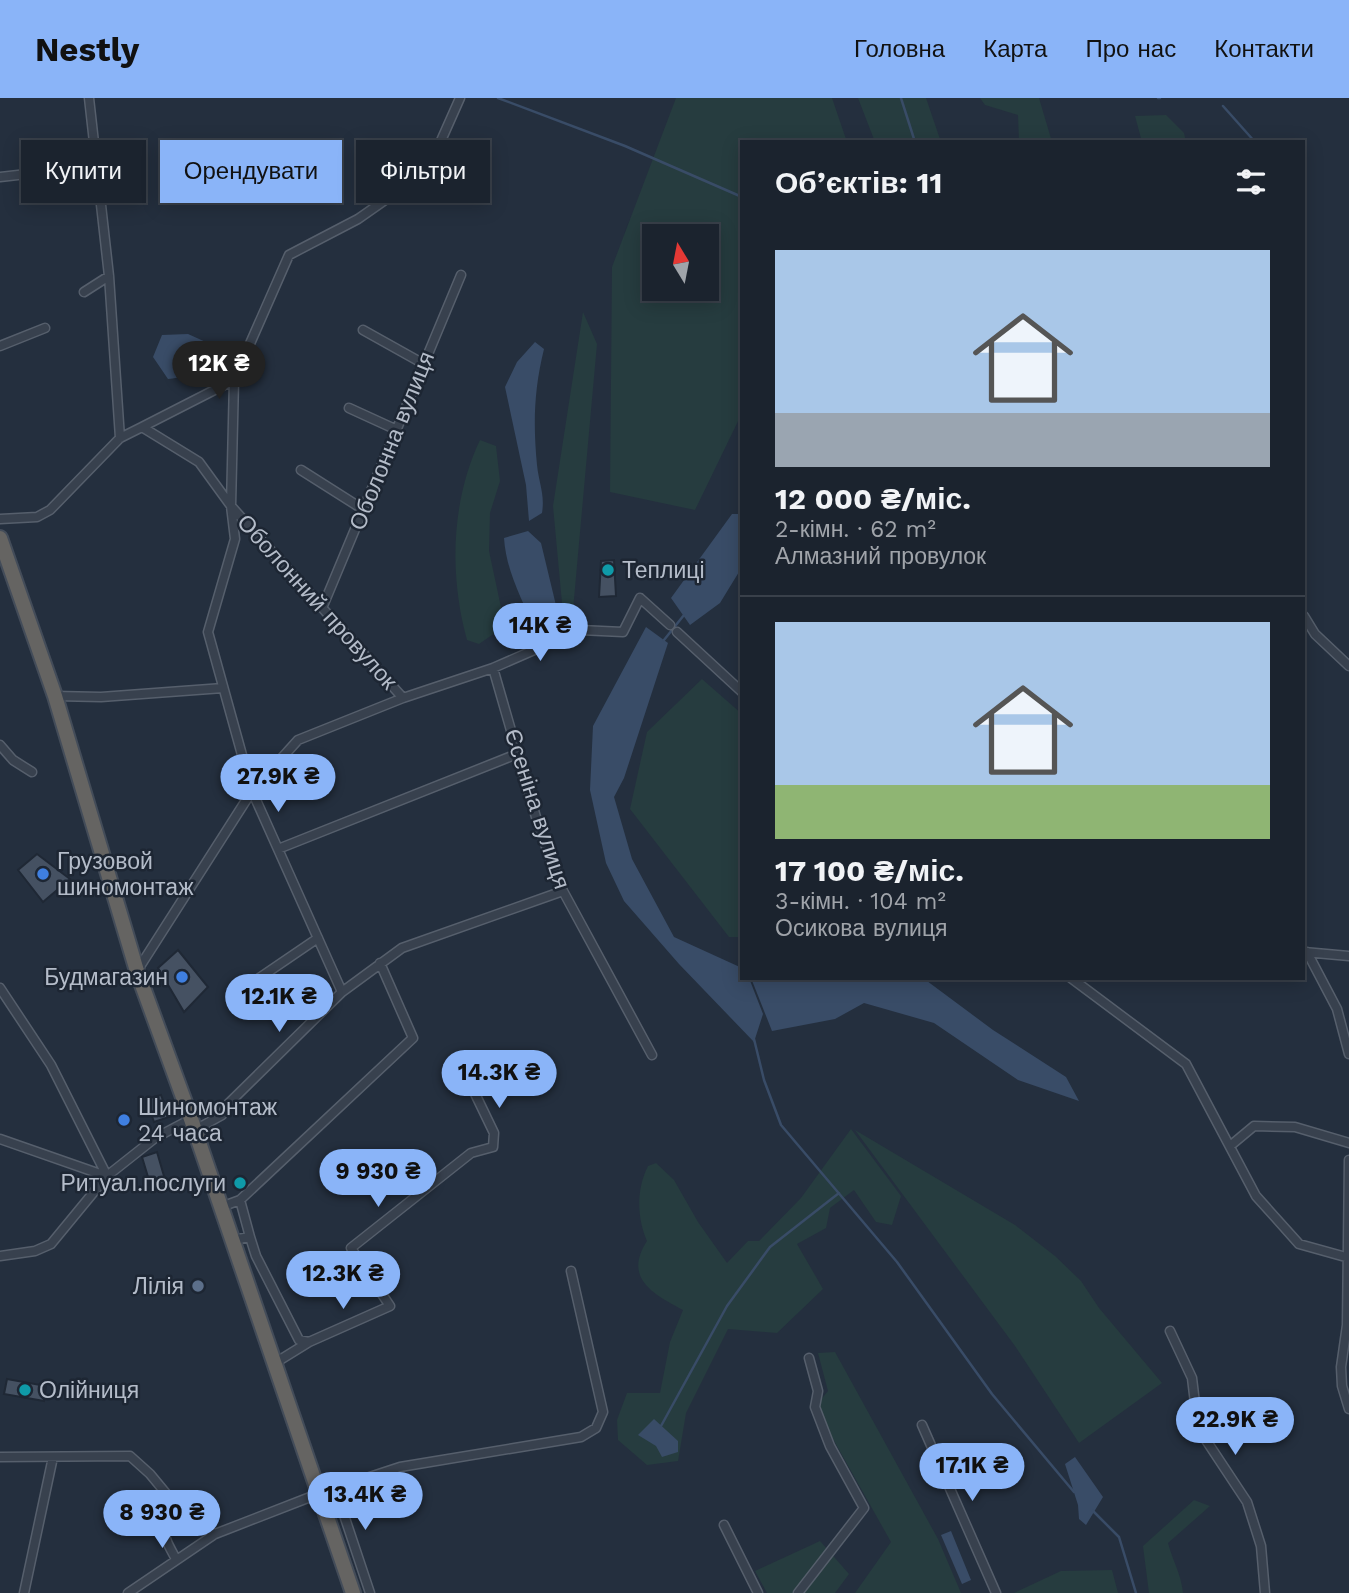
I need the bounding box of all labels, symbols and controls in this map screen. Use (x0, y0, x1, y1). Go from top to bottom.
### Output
text: Nestly (35, 30, 139, 69)
text: Головна (854, 35, 945, 63)
text: Карта (983, 35, 1047, 63)
text: Про нас (1085, 35, 1176, 63)
text: Контакти (1214, 35, 1314, 63)
chip: Купити (21, 140, 146, 203)
chip: Орендувати (160, 140, 342, 203)
chip: Фільтри (356, 140, 490, 203)
icon: filters (1232, 163, 1270, 201)
text: Об’єктів: 11 (775, 165, 942, 200)
north arrow (642, 224, 719, 301)
map controls (642, 224, 719, 301)
icon: home (960, 295, 1086, 421)
pin: 12K ₴ (170, 342, 268, 401)
street label: Оболонна вулиця (344, 348, 440, 534)
text: 12K ₴ (188, 350, 250, 377)
text: 12 000 ₴/міс. (775, 481, 971, 516)
street label: Оболонний провулок (231, 509, 403, 696)
text: 2-кімн. · 62 m² (775, 516, 936, 543)
text: Алмазний провулок (775, 543, 986, 570)
place label: Теплиці (622, 557, 705, 584)
marker: Теплиці (600, 562, 616, 578)
pin: 14K ₴ (491, 603, 589, 663)
text: 14K ₴ (509, 612, 571, 639)
icon: home (960, 667, 1086, 793)
street label: Єсеніна вулиця (498, 726, 576, 892)
pin: 27.9K ₴ (213, 754, 343, 814)
text: 27.9K ₴ (236, 763, 320, 790)
place label: Грузовой шиномонтаж (57, 848, 194, 901)
text: 17 100 ₴/міс. (775, 853, 964, 888)
marker: Грузовой шиномонтаж (35, 866, 51, 882)
text: 3-кімн. · 104 m² (775, 888, 946, 915)
text: Осикова вулиця (775, 915, 948, 942)
place label: Будмагазин (44, 964, 168, 991)
marker: Будмагазин (174, 969, 190, 985)
pin: 12.1K ₴ (214, 974, 344, 1034)
text: 12.1K ₴ (241, 983, 317, 1010)
pin: 14.3K ₴ (434, 1051, 564, 1110)
text: 14.3K ₴ (458, 1059, 540, 1086)
place label: Шиномонтаж 24 часа (138, 1094, 278, 1147)
marker: Шиномонтаж 24 часа (116, 1112, 132, 1128)
pin: 9 930 ₴ (313, 1150, 443, 1209)
text: 9 930 ₴ (335, 1158, 421, 1185)
place label: Ритуал.послуги (61, 1170, 226, 1197)
marker: Ритуал.послуги (232, 1175, 248, 1191)
pin: 12.3K ₴ (278, 1252, 408, 1311)
text: 12.3K ₴ (302, 1260, 384, 1287)
place label: Лілія (133, 1273, 184, 1300)
marker: Лілія (190, 1278, 206, 1294)
place label: Олійниця (39, 1377, 139, 1404)
marker: Олійниця (17, 1382, 33, 1398)
pin: 22.9K ₴ (1170, 1398, 1300, 1457)
text: 22.9K ₴ (1192, 1406, 1278, 1433)
pin: 17.1K ₴ (907, 1444, 1037, 1503)
text: 17.1K ₴ (935, 1452, 1009, 1479)
pin: 13.4K ₴ (300, 1472, 430, 1532)
text: 13.4K ₴ (324, 1481, 406, 1508)
pin: 8 930 ₴ (97, 1490, 227, 1550)
text: 8 930 ₴ (119, 1499, 205, 1526)

